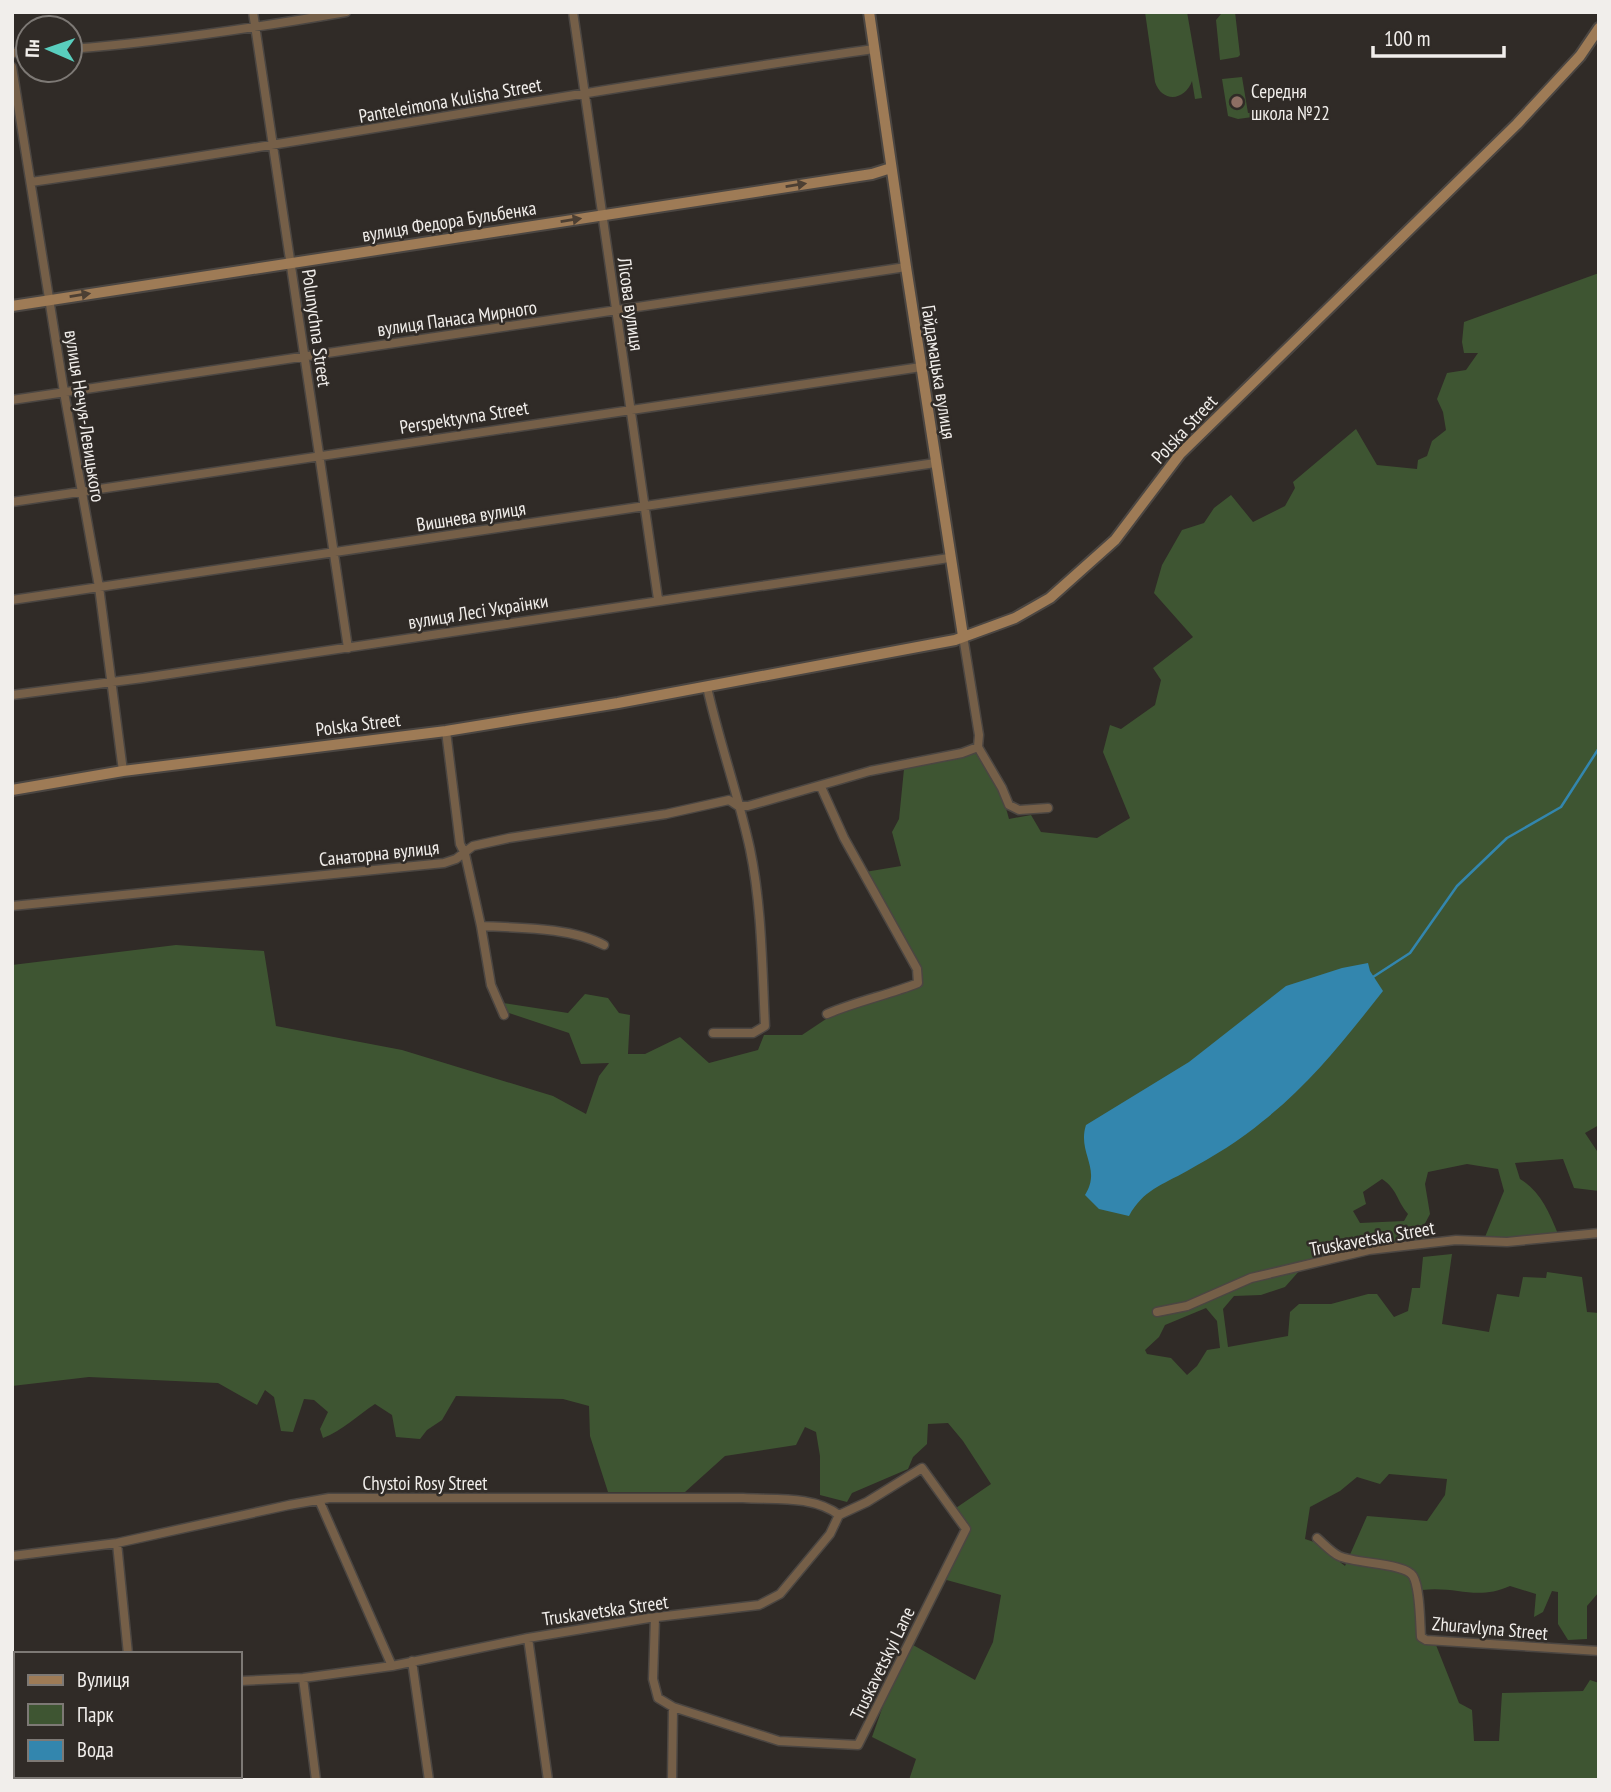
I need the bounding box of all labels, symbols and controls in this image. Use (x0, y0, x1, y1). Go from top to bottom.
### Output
north arrow (14, 14, 84, 84)
scale bar (1373, 14, 1504, 58)
text: 100 m (1384, 25, 1430, 52)
text: Пн (20, 39, 44, 58)
street label: Panteleimona Kulisha Street (357, 72, 544, 128)
place label: Середня школа №22 (1251, 79, 1330, 125)
marker: Середня школа №22 (1229, 94, 1245, 110)
one-way arrow (785, 180, 807, 191)
street label: вулиця Федора Бульбенка (360, 195, 538, 247)
one-way arrow (560, 214, 582, 225)
street label: Лісова вулиця (612, 255, 649, 352)
street label: Polunychna Street (297, 268, 337, 389)
one-way arrow (69, 290, 91, 301)
street label: вулиця Панаса Мирного (376, 295, 538, 341)
street label: Гайдамацька вулиця (917, 303, 961, 441)
street label: вулиця Нечуя-Левицького (60, 328, 110, 504)
street label: Polska Street (1146, 389, 1222, 468)
street label: Perspektyvna Street (398, 395, 531, 439)
street label: Вишнева вулиця (415, 496, 527, 536)
street label: вулиця Лесі Українки (406, 588, 550, 634)
street label: Polska Street (314, 707, 403, 741)
street label: Санаторна вулиця (318, 835, 440, 871)
street label: Truskavetska Street (1307, 1215, 1437, 1261)
street label: Chystoi Rosy Street (362, 1471, 488, 1495)
street label: Truskavetska Street (540, 1589, 670, 1631)
street label: Truskavetskyi Lane (844, 1602, 920, 1723)
street label: Zhuravlyna Street (1431, 1611, 1550, 1645)
legend (14, 1652, 242, 1778)
text: Вулиця (77, 1666, 130, 1693)
text: Парк (77, 1701, 114, 1728)
text: Вода (77, 1736, 114, 1763)

